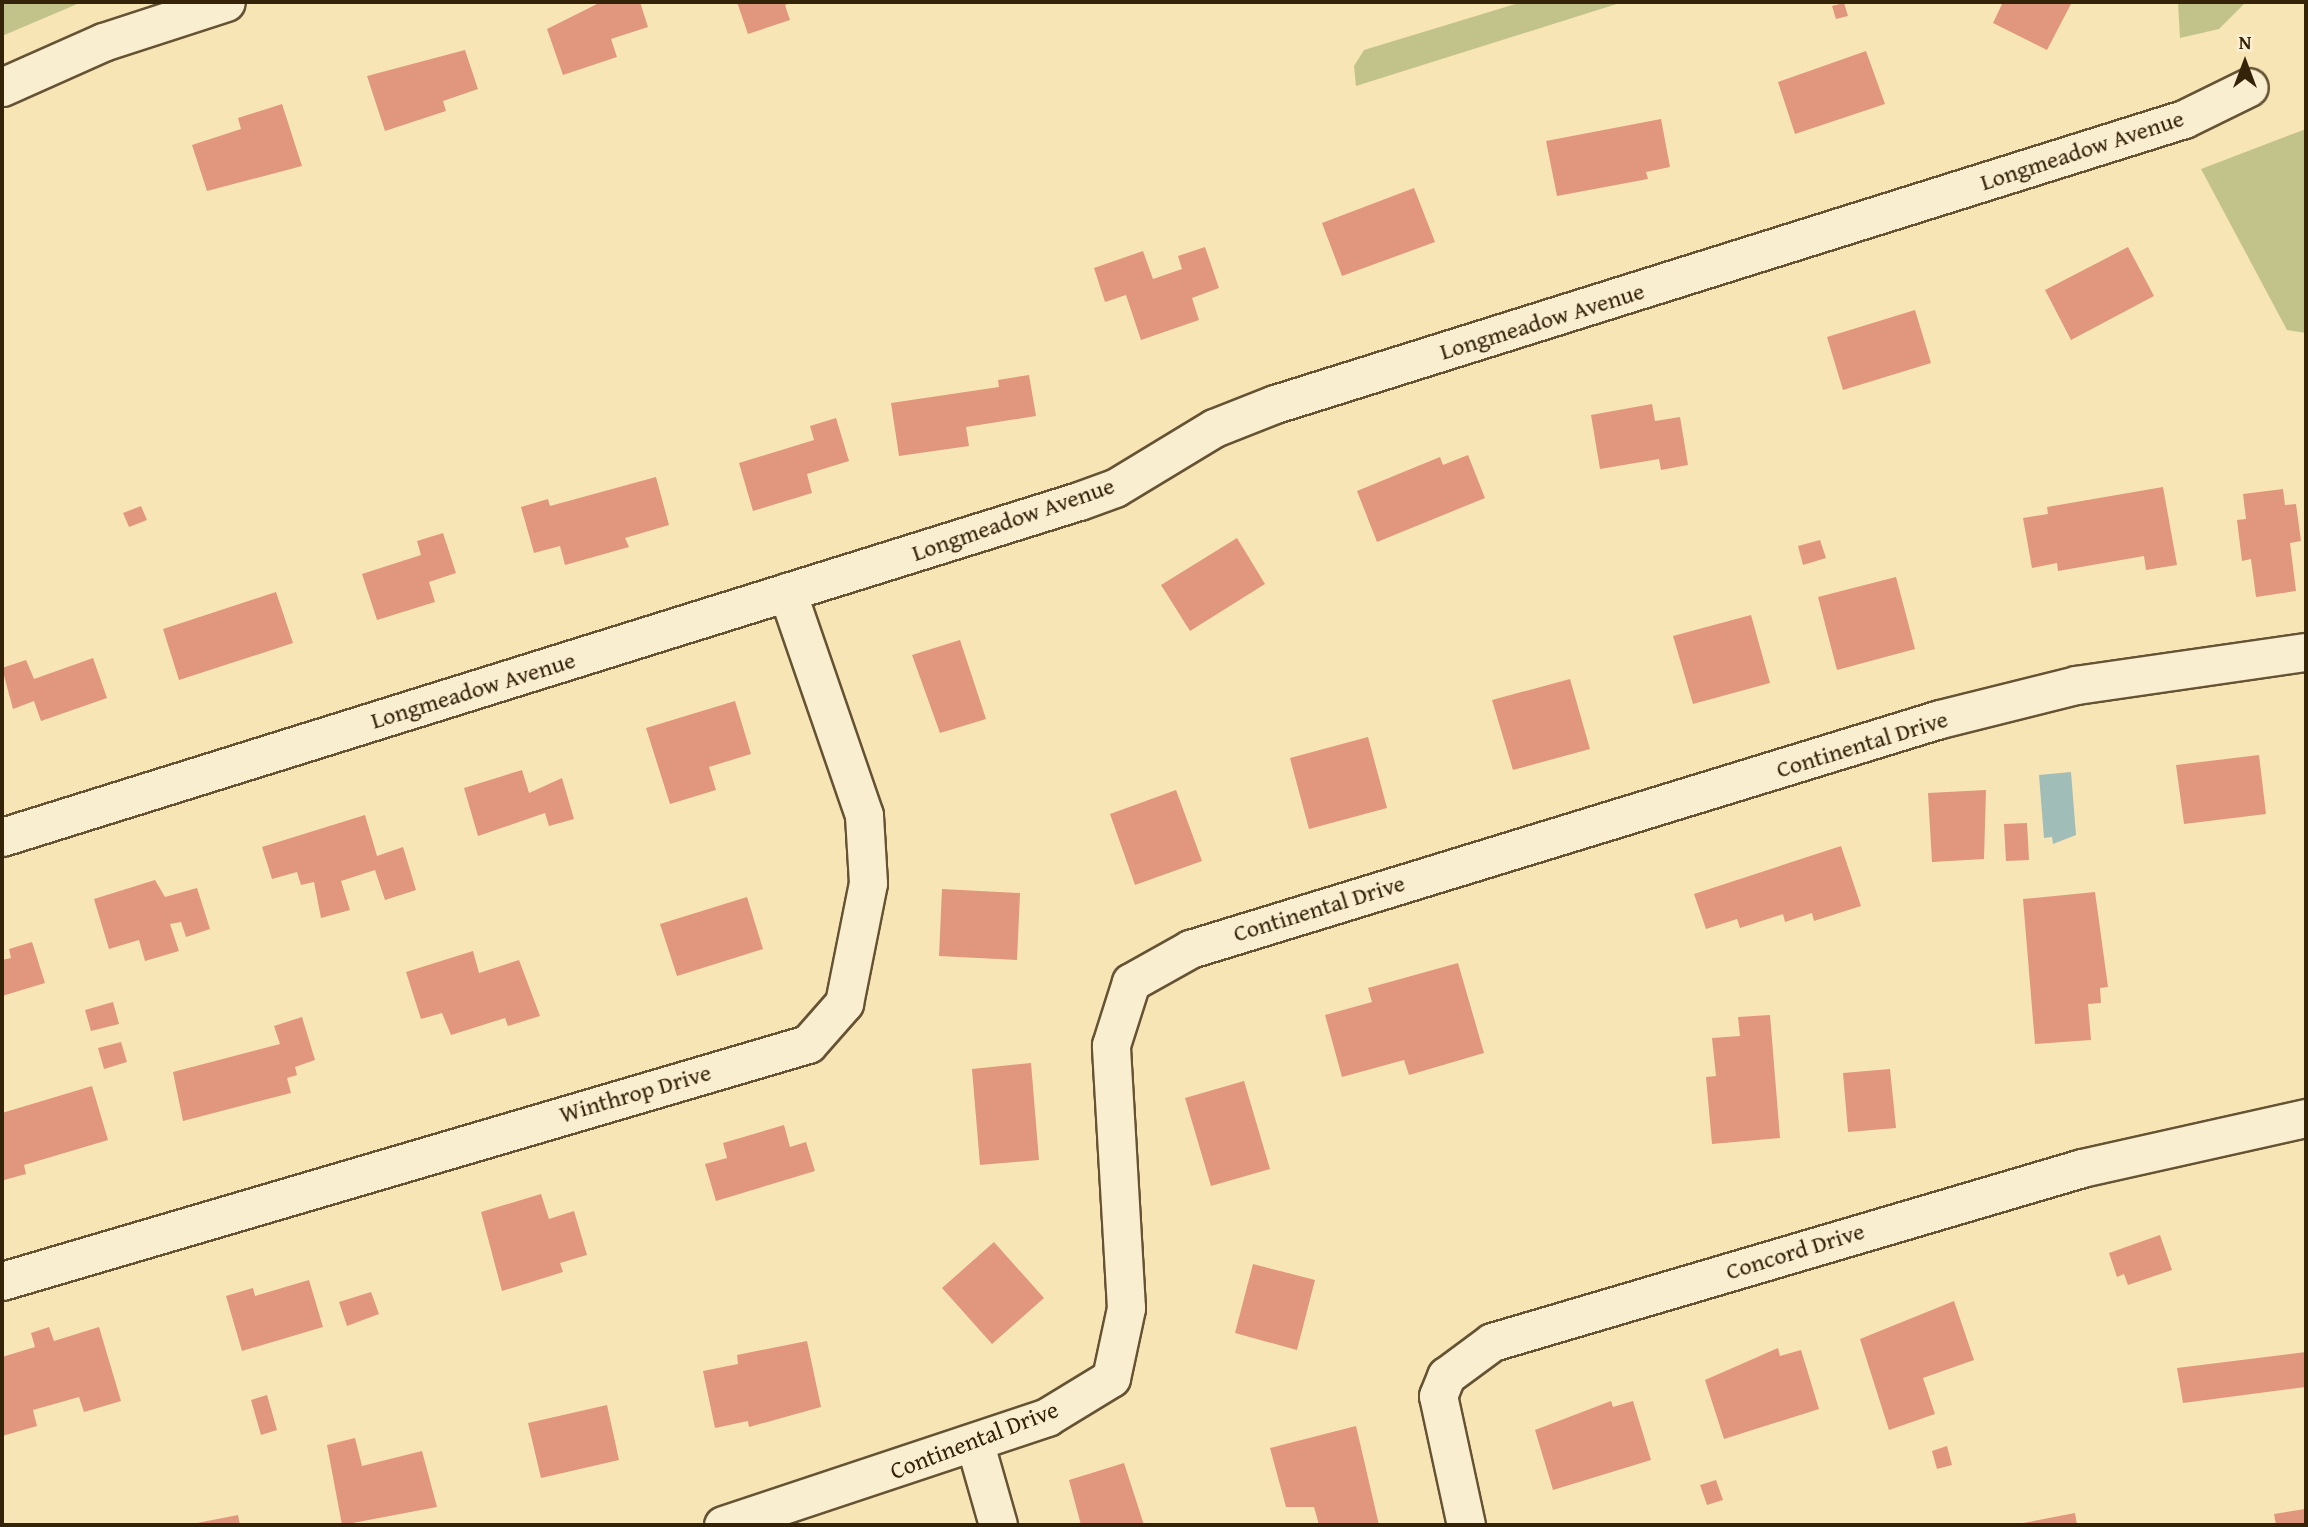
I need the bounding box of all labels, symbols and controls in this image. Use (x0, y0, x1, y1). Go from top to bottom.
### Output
north arrow (2210, 28, 2280, 98)
text: N (2239, 28, 2251, 56)
street label: Longmeadow Avenue (1977, 103, 2187, 197)
street label: Longmeadow Avenue (1436, 276, 1648, 366)
street label: Longmeadow Avenue (908, 471, 1118, 567)
street label: Longmeadow Avenue (367, 645, 579, 735)
street label: Continental Drive (1773, 704, 1951, 784)
street label: Continental Drive (1230, 868, 1408, 948)
street label: Winthrop Drive (556, 1058, 714, 1128)
street label: Concord Drive (1722, 1216, 1868, 1286)
street label: Continental Drive (886, 1395, 1062, 1485)

